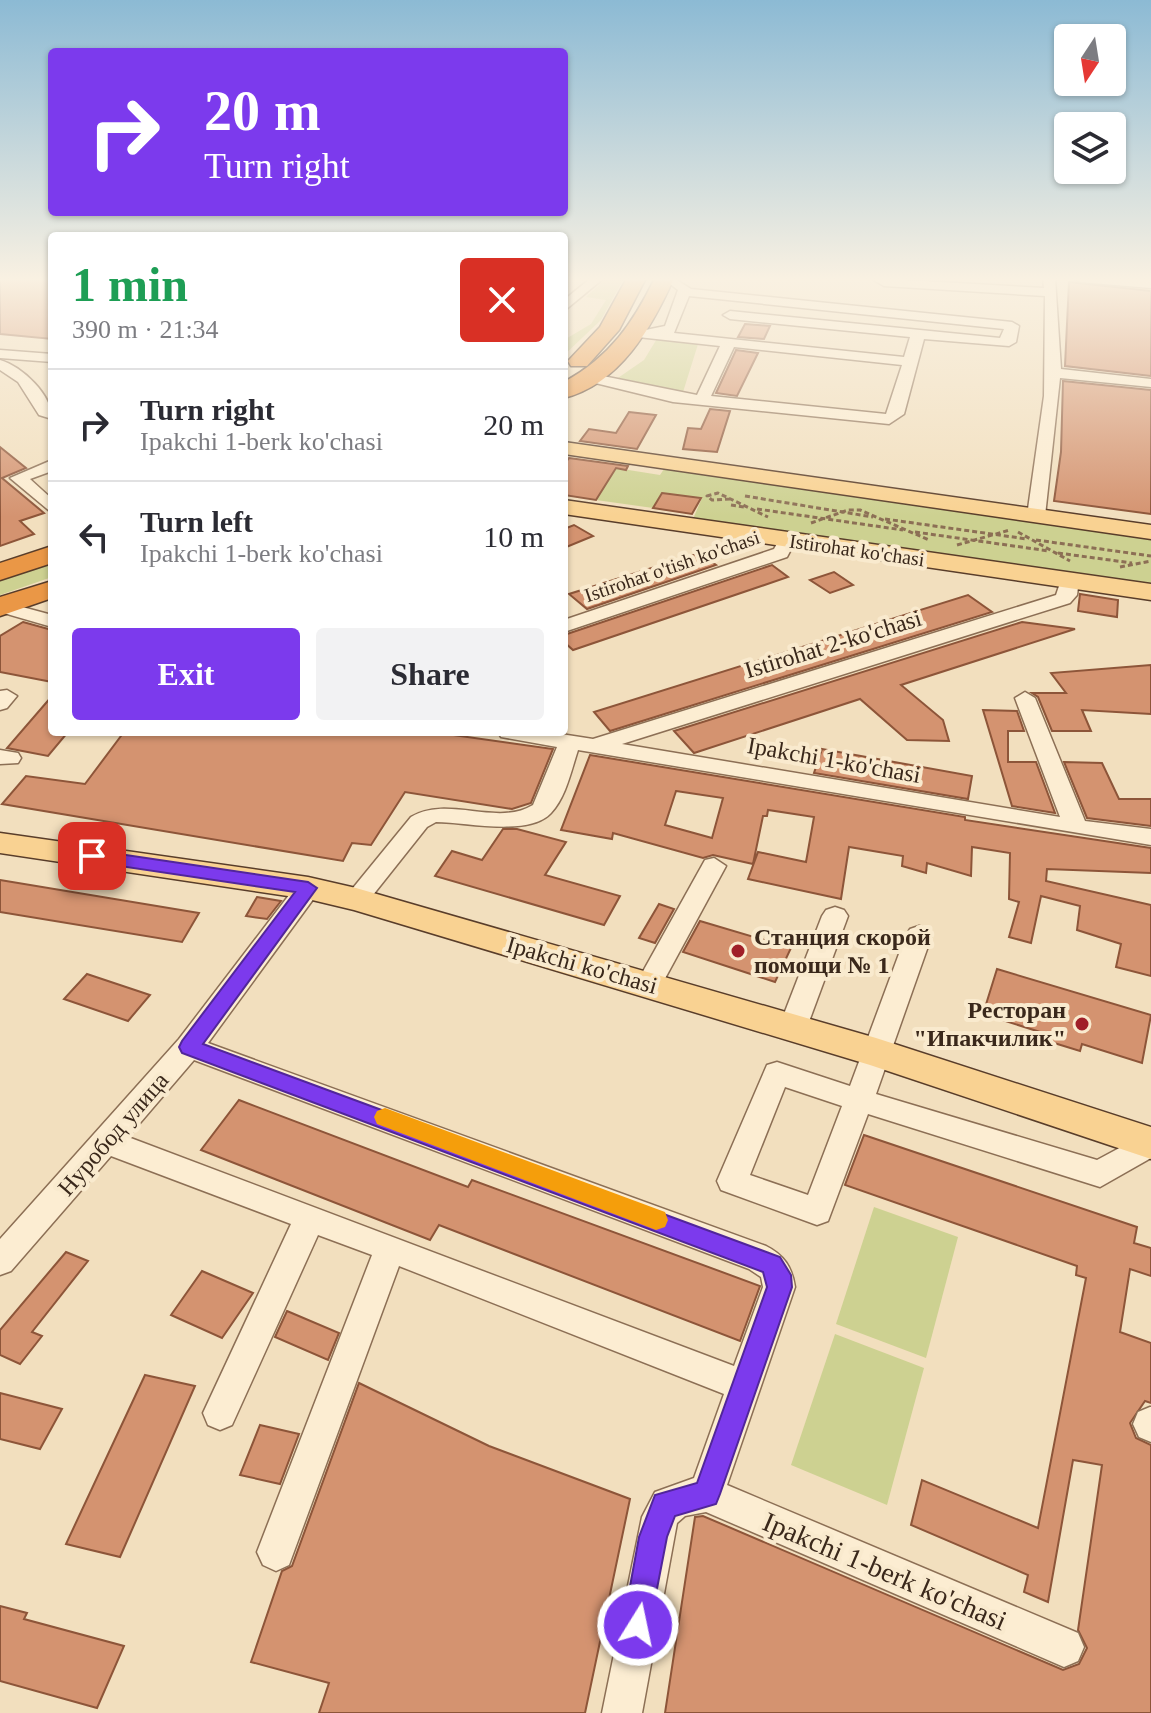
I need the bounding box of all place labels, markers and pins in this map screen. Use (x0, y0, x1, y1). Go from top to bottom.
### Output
pin (58, 822, 126, 890)
place label: Станция скорой помощи № 1 (754, 924, 931, 978)
marker: Станция скорой помощи № 1 (729, 942, 747, 960)
place label: Ресторан "Ипакчилик" (913, 997, 1066, 1051)
marker: Ресторан "Ипакчилик" (1073, 1015, 1091, 1033)

